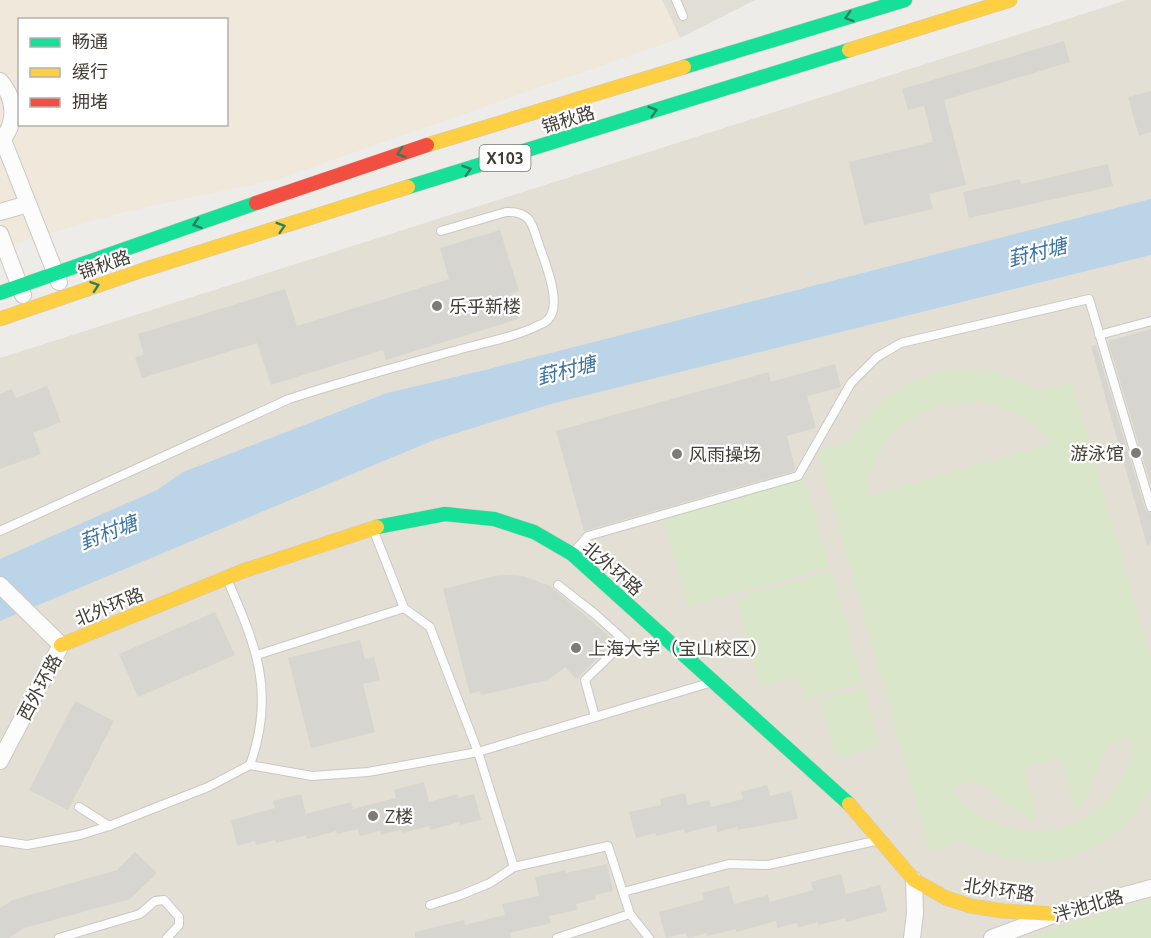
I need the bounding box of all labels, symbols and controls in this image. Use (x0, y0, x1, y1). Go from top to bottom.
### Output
one-way arrow (844, 10, 855, 22)
legend (18, 18, 228, 126)
text: 畅通 (72, 31, 108, 51)
text: 缓行 (72, 61, 108, 81)
text: 拥堵 (72, 91, 108, 111)
street label: 锦秋路 (539, 102, 597, 136)
one-way arrow (647, 106, 658, 118)
road number: X103 (480, 145, 530, 171)
one-way arrow (396, 146, 407, 158)
one-way arrow (461, 164, 472, 177)
one-way arrow (192, 216, 203, 229)
one-way arrow (275, 222, 286, 235)
water label: 葑村塘 (1005, 233, 1072, 270)
street label: 锦秋路 (75, 246, 133, 282)
one-way arrow (89, 281, 100, 294)
place label: 乐乎新楼 (449, 296, 521, 316)
marker: 乐乎新楼 (430, 299, 444, 313)
water label: 葑村塘 (534, 351, 601, 388)
place label: 游泳馆 (1070, 443, 1124, 463)
place label: 风雨操场 (689, 444, 761, 464)
marker: 游泳馆 (1129, 446, 1143, 460)
marker: 风雨操场 (670, 447, 684, 461)
water label: 葑村塘 (76, 509, 143, 553)
street label: 北外环路 (579, 537, 647, 599)
street label: 北外环路 (72, 583, 146, 629)
place label: 上海大学（宝山校区） (588, 638, 768, 658)
marker: 上海大学（宝山校区） (569, 641, 583, 655)
street label: 西外环路 (13, 651, 65, 723)
place label: Z楼 (385, 806, 413, 826)
marker: Z楼 (366, 809, 380, 823)
street label: 北外环路 (962, 874, 1036, 904)
street label: 泮池北路 (1051, 885, 1125, 925)

